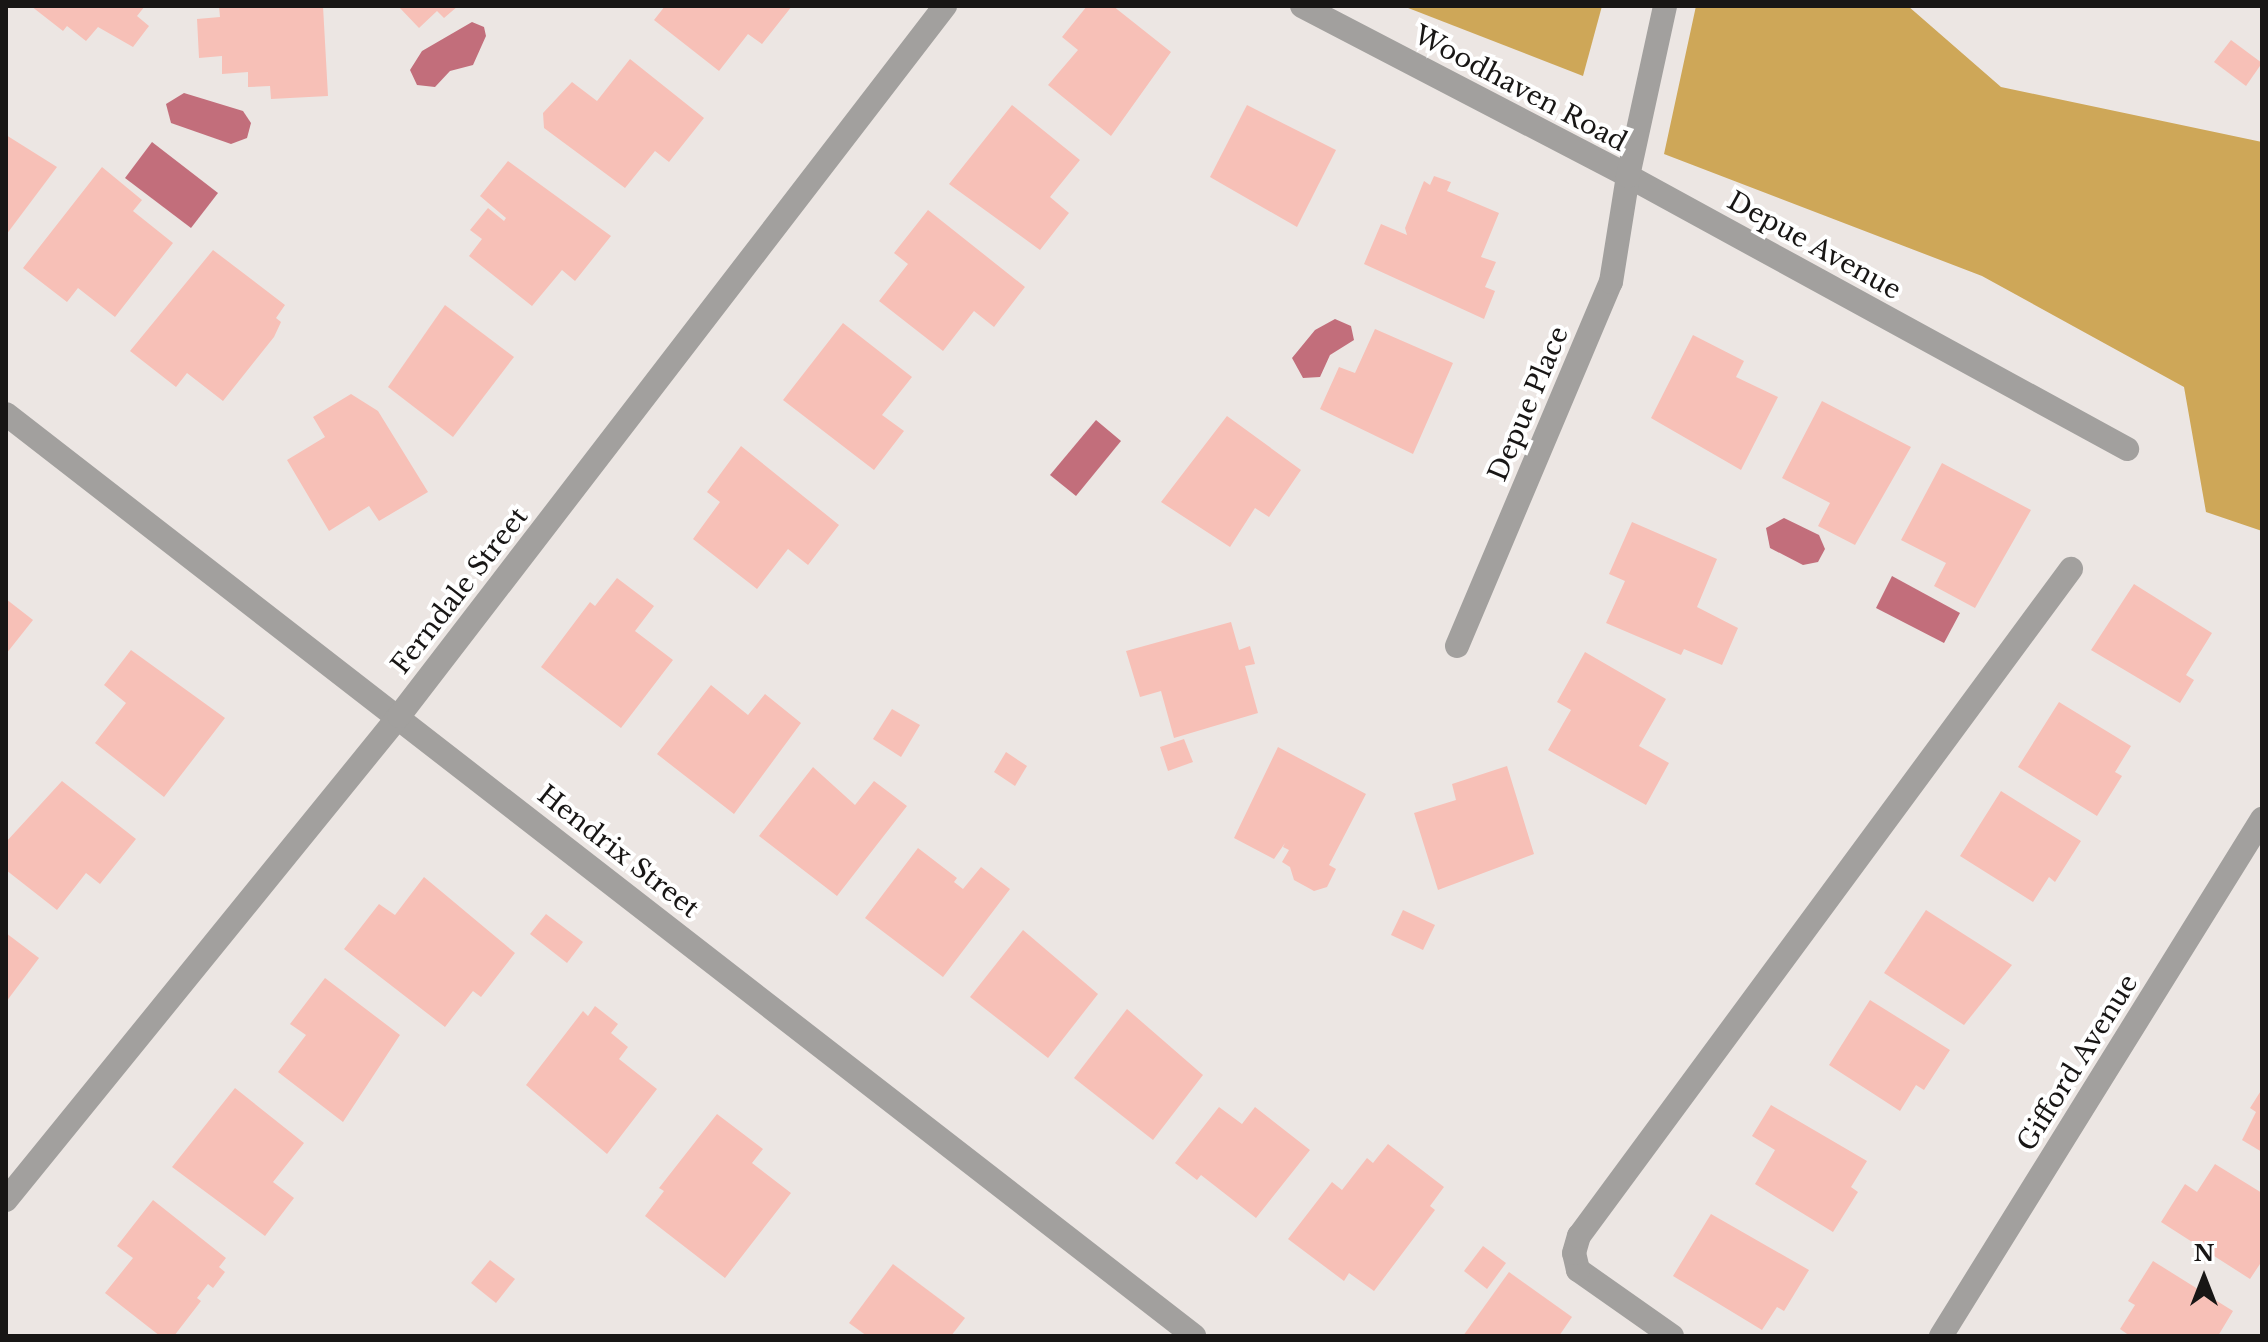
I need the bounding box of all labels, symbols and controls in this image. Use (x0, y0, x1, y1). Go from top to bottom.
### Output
street label: Woodhaven Road (1408, 20, 1632, 158)
street label: Depue Avenue (1721, 185, 1907, 307)
street label: Depue Place (1482, 322, 1576, 486)
street label: Ferndale Street (385, 502, 535, 680)
street label: Hendrix Street (531, 779, 705, 925)
street label: Gifford Avenue (2011, 969, 2145, 1157)
north arrow (2164, 1238, 2244, 1318)
text: N (2194, 1240, 2214, 1267)

